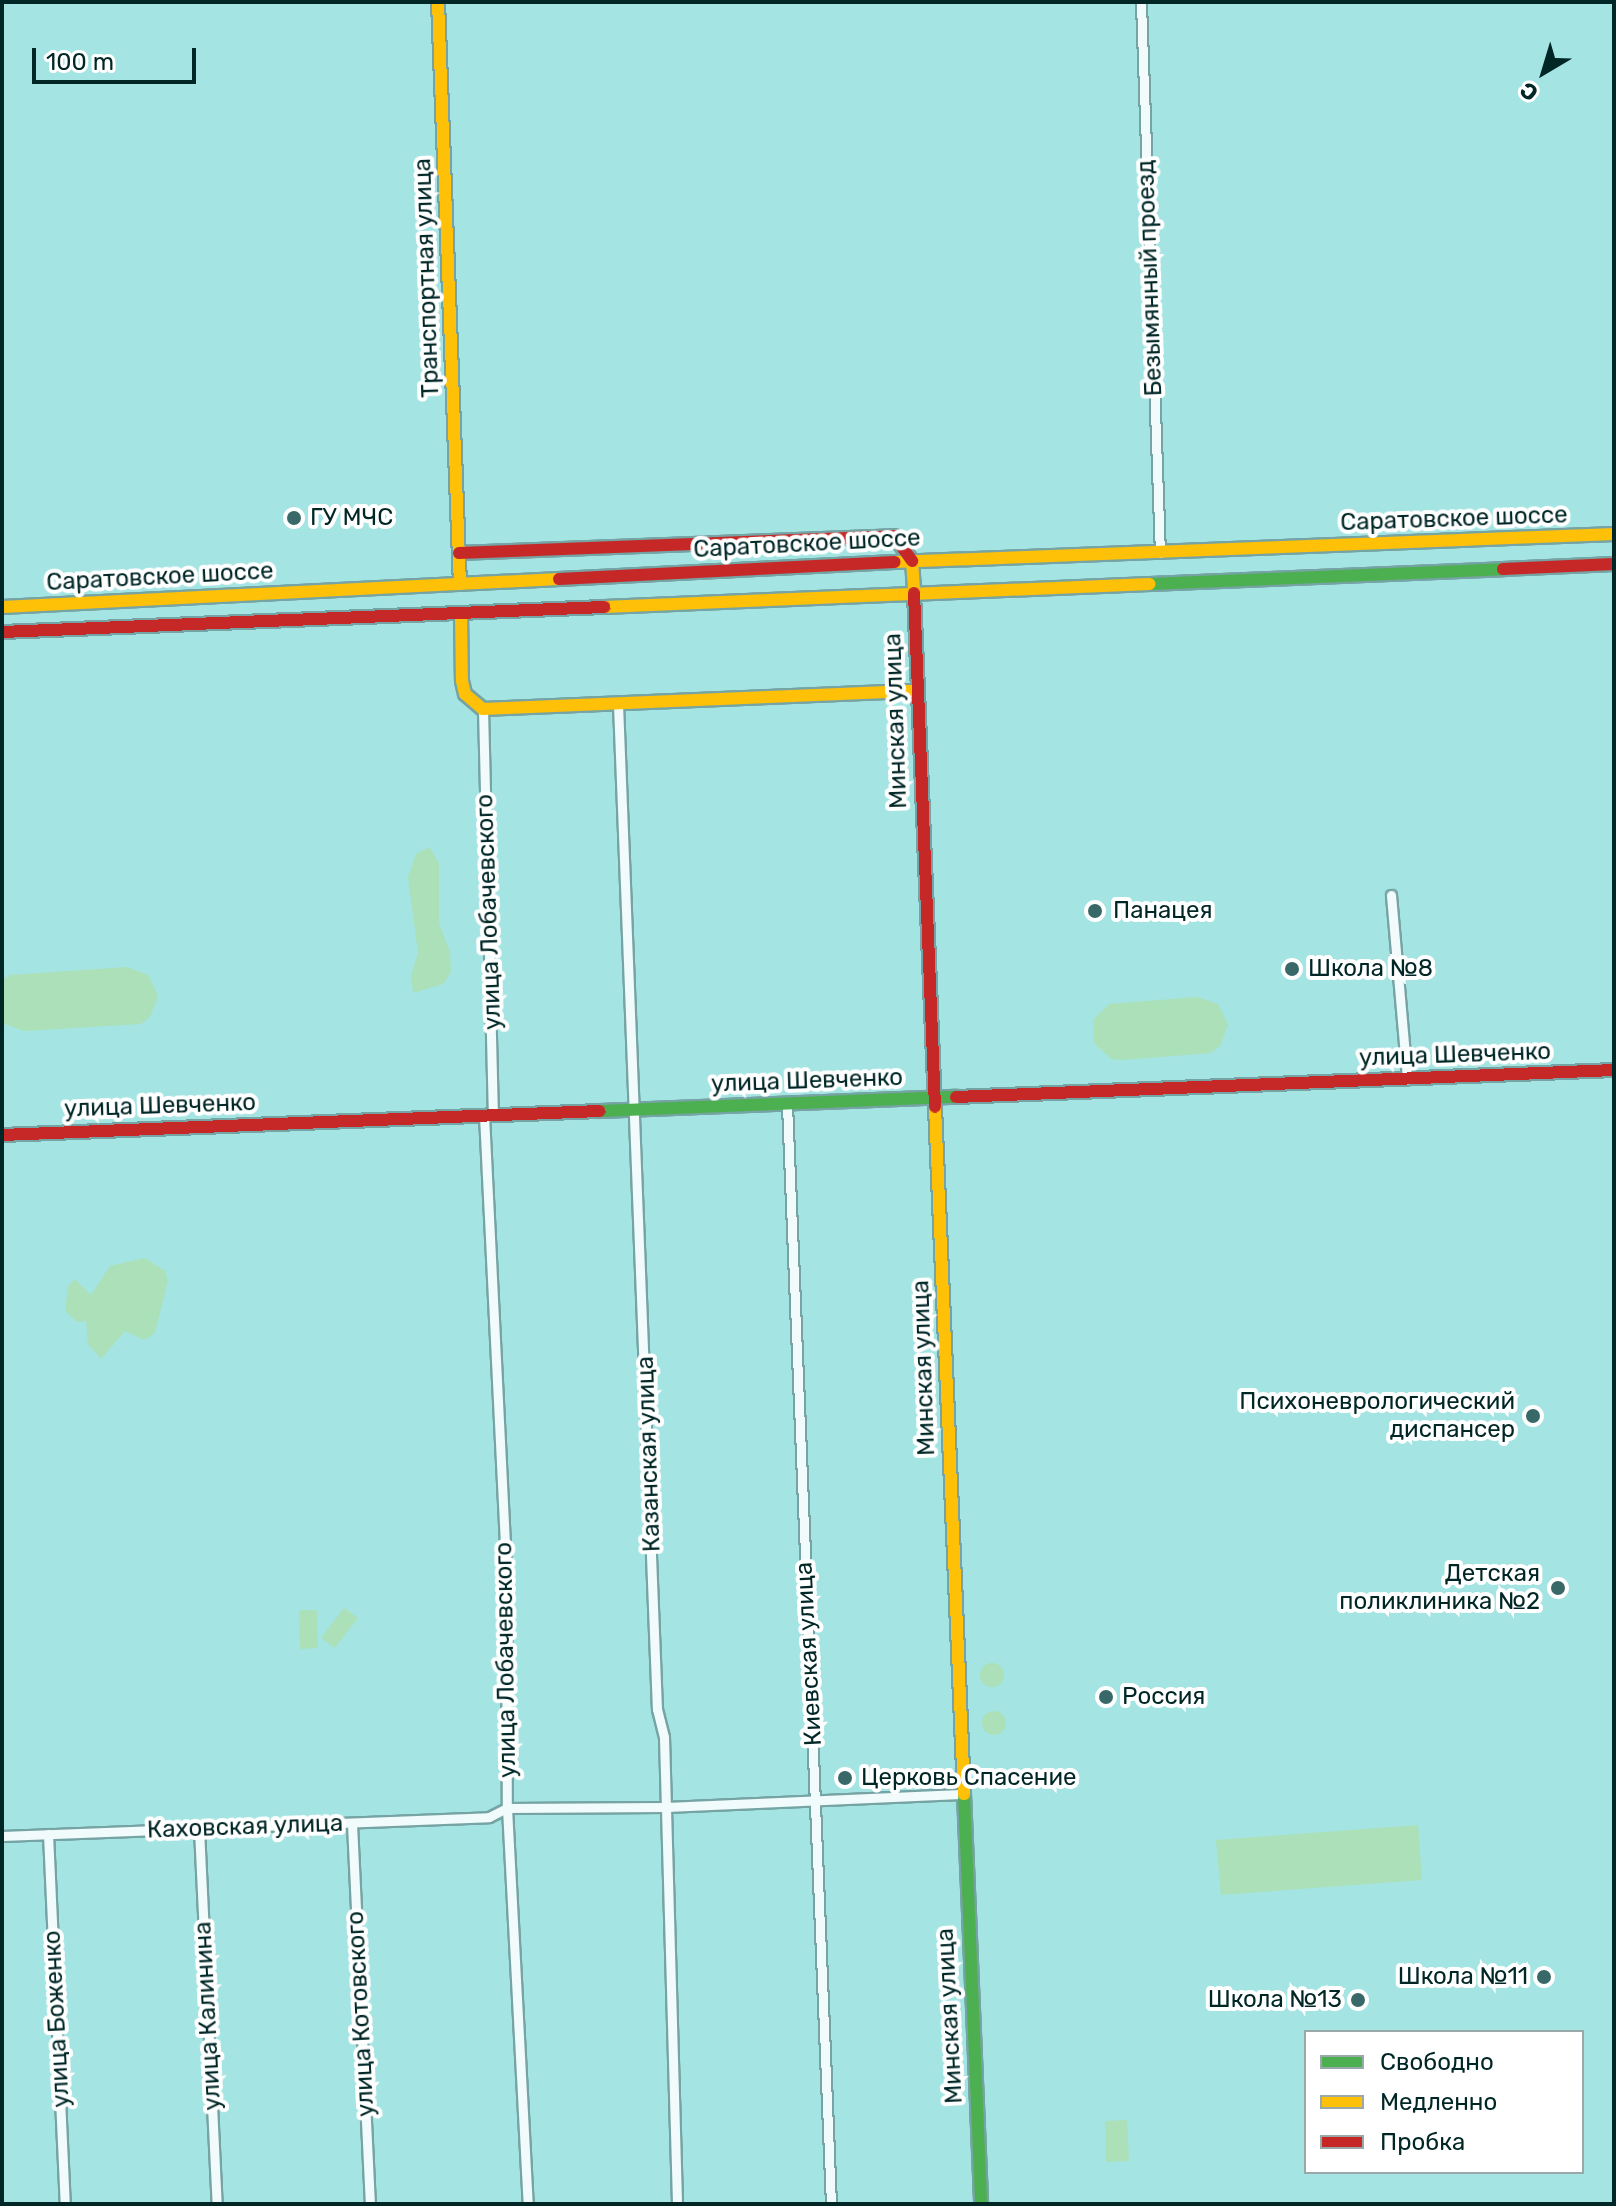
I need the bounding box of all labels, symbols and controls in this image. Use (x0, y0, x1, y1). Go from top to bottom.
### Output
scale bar (36, 32, 200, 82)
north arrow (1504, 32, 1584, 112)
text: 100 m (46, 48, 114, 76)
text: С (1515, 76, 1543, 107)
street label: Транспортная улица (408, 158, 446, 398)
street label: Безымянный проезд (1131, 159, 1169, 397)
street label: Саратовское шоссе (1340, 501, 1568, 537)
place label: ГУ МЧС (310, 504, 393, 532)
marker: ГУ МЧС (285, 509, 303, 527)
street label: Саратовское шоссе (693, 524, 921, 564)
street label: Саратовское шоссе (46, 557, 274, 597)
street label: Минская улица (879, 633, 913, 809)
street label: улица Лобачевского (470, 794, 508, 1030)
place label: Панацея (1113, 897, 1213, 925)
marker: Панацея (1084, 900, 1106, 922)
place label: Школа №8 (1308, 955, 1433, 983)
marker: Школа №8 (1283, 960, 1301, 978)
street label: улица Шевченко (1358, 1037, 1552, 1073)
street label: улица Шевченко (710, 1063, 904, 1099)
street label: улица Шевченко (63, 1088, 257, 1124)
street label: Минская улица (907, 1280, 941, 1456)
street label: Казанская улица (631, 1356, 667, 1552)
place label: Психоневрологический диспансер (1239, 1388, 1515, 1444)
marker: Психоневрологический диспансер (1522, 1405, 1544, 1427)
street label: улица Лобачевского (490, 1542, 522, 1778)
place label: Детская поликлиника №2 (1339, 1560, 1540, 1616)
street label: Киевская улица (790, 1561, 828, 1747)
marker: Детская поликлиника №2 (1547, 1577, 1569, 1599)
place label: Россия (1122, 1683, 1205, 1711)
marker: Россия (1097, 1688, 1115, 1706)
place label: Церковь Спасение (861, 1764, 1076, 1792)
marker: Церковь Спасение (836, 1769, 854, 1787)
street label: Каховская улица (146, 1809, 344, 1845)
street label: улица Котовского (341, 1910, 381, 2118)
street label: улица Калинина (189, 1921, 227, 2111)
street label: Минская улица (931, 1928, 969, 2104)
street label: улица Боженко (38, 1930, 76, 2108)
place label: Школа №11 (1398, 1963, 1528, 1991)
marker: Школа №11 (1535, 1968, 1553, 1986)
place label: Школа №13 (1208, 1986, 1342, 2014)
marker: Школа №13 (1349, 1991, 1367, 2009)
legend (1304, 2030, 1584, 2174)
text: Свободно (1380, 2048, 1494, 2076)
text: Медленно (1380, 2088, 1497, 2116)
text: Пробка (1380, 2128, 1465, 2156)

